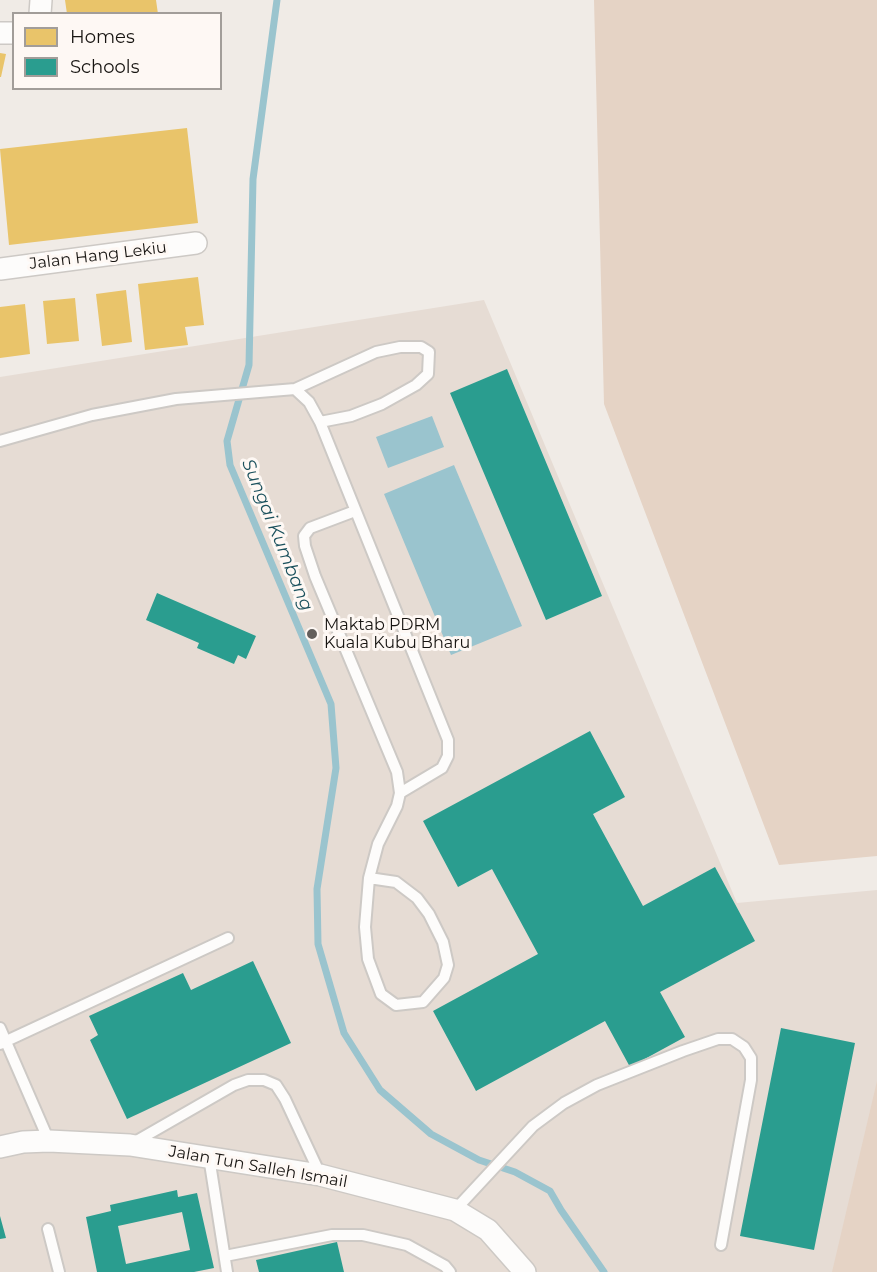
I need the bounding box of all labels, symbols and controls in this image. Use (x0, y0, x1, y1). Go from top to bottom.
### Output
legend (12, 12, 222, 90)
text: Homes (70, 26, 135, 48)
text: Schools (70, 56, 139, 78)
street label: Jalan Hang Lekiu (28, 238, 168, 274)
water label: Sungai Kumbang (237, 456, 317, 614)
place label: Maktab PDRM Kuala Kubu Bharu (324, 615, 470, 653)
marker: Maktab PDRM Kuala Kubu Bharu (305, 627, 319, 641)
street label: Jalan Tun Salleh Ismail (167, 1142, 349, 1192)

